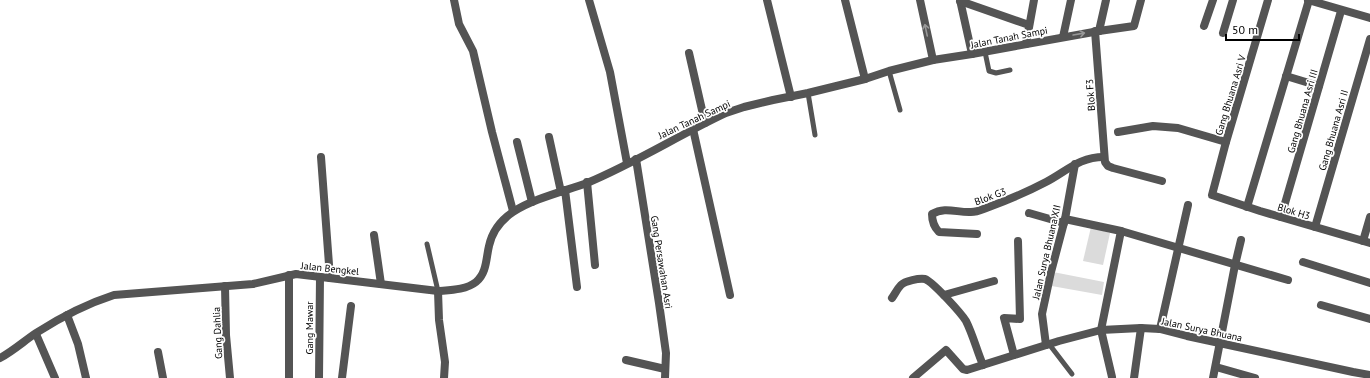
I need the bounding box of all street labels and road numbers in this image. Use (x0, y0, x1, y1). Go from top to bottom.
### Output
street label: Jalan Tanah Sampi (969, 24, 1049, 52)
street label: Gang Bhuana Asri V (1212, 53, 1249, 137)
street label: Gang Bhuana Asri III (1284, 68, 1321, 155)
street label: Blok F3 (1083, 79, 1098, 111)
street label: Gang Bhuana Asri II (1316, 88, 1351, 172)
street label: Jalan Tanah Sampi (655, 97, 732, 142)
street label: Blok G3 (973, 185, 1008, 208)
street label: Blok H3 (1276, 200, 1312, 223)
street label: Jalan Surya Bhuana XII (1029, 204, 1064, 302)
street label: Gang Persawahan Asri (648, 215, 675, 310)
street label: Jalan Bengkel (299, 259, 360, 278)
street label: Gang Mawar (303, 301, 316, 355)
street label: Gang Dahlia (210, 307, 225, 359)
street label: Jalan Surya Bhuana (1159, 314, 1244, 344)

